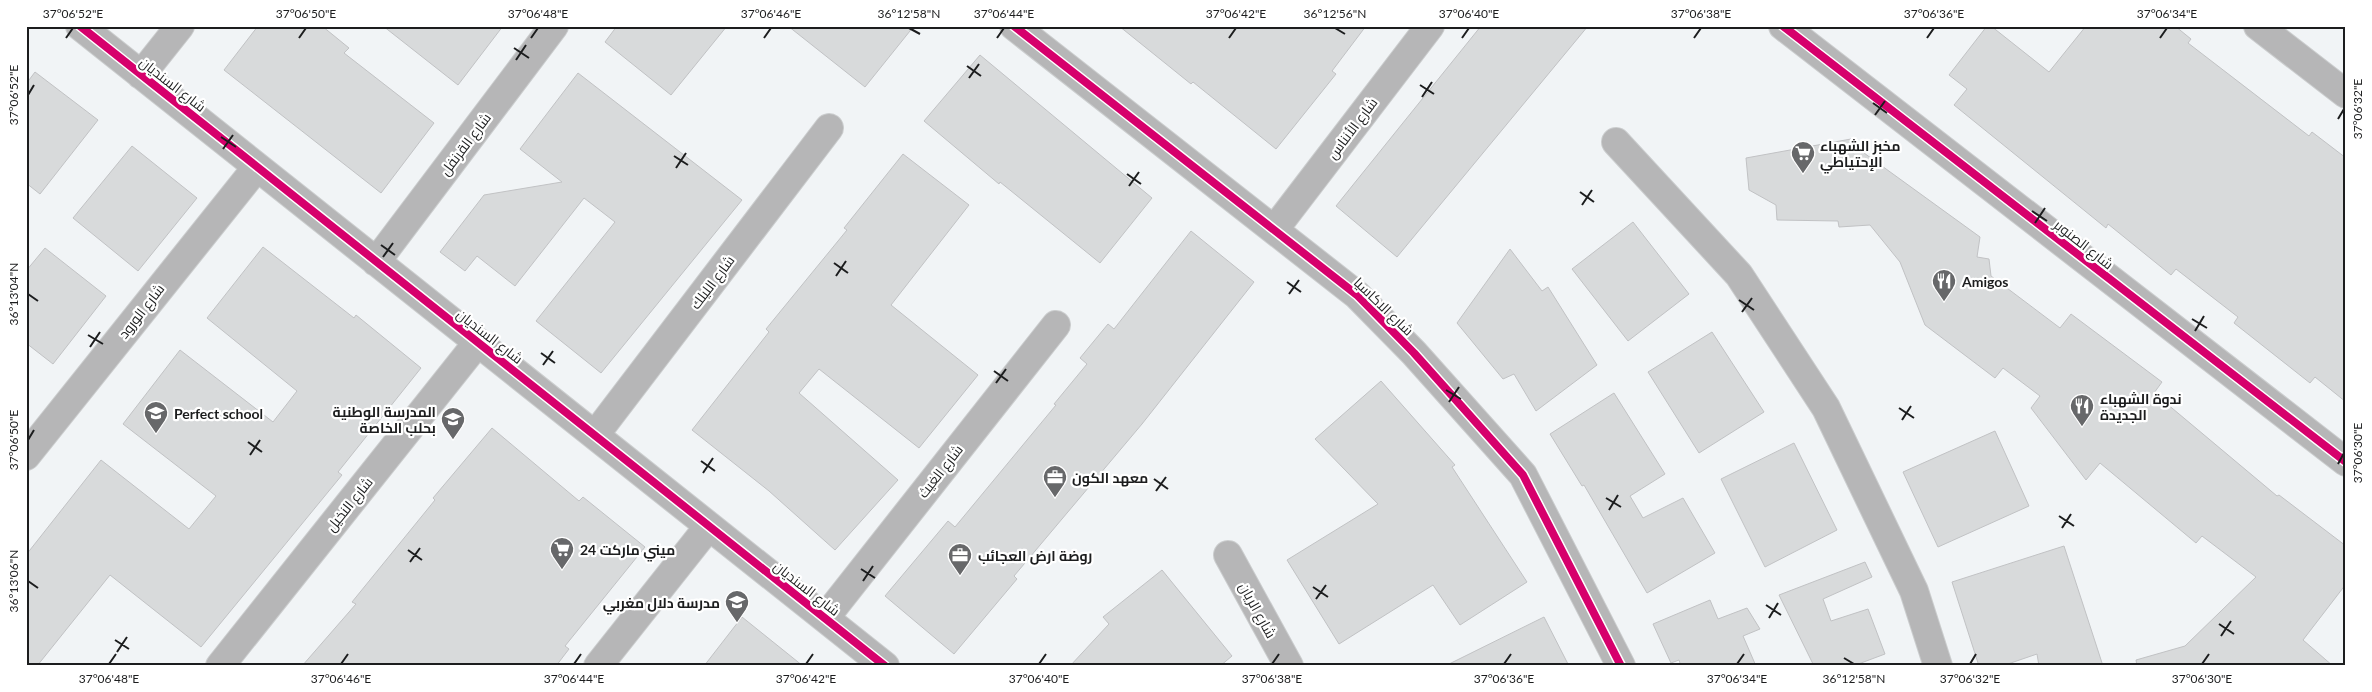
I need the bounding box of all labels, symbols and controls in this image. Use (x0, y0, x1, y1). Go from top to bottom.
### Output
text: 37°06'52"E (43, 6, 103, 21)
text: 37°06'50"E (276, 6, 336, 21)
text: 37°06'48"E (508, 6, 568, 21)
text: 37°06'46"E (741, 6, 801, 21)
text: 36°12'58"N (878, 6, 940, 21)
text: 37°06'44"E (974, 6, 1034, 21)
text: 37°06'42"E (1206, 6, 1266, 21)
text: 36°12'56"N (1304, 6, 1366, 21)
text: 37°06'40"E (1439, 6, 1499, 21)
text: 37°06'38"E (1671, 6, 1731, 21)
text: 37°06'36"E (1904, 6, 1964, 21)
text: 37°06'34"E (2137, 6, 2197, 21)
street label: شارع السنديان (136, 53, 209, 116)
text: 37°06'52"E (6, 65, 21, 125)
text: 37°06'32"E (2350, 79, 2365, 139)
street label: شارع الأنناس (1323, 94, 1381, 163)
street label: شارع القرنفل (436, 109, 495, 179)
place label: مخبز الشهباء الإحتياطي (1820, 137, 1901, 174)
supermarket icon: مخبز الشهباء الإحتياطي (1790, 140, 1816, 174)
street label: شارع الصنوبر (2050, 215, 2117, 273)
street label: شارع الليلك (686, 252, 738, 313)
text: 36°13'04"N (6, 263, 21, 325)
restaurant icon: Amigos (1931, 268, 1957, 302)
street label: شارع الاكاسيا (1350, 273, 1417, 339)
place label: Amigos (1961, 273, 2008, 290)
street label: شارع الورود (114, 280, 168, 342)
street label: شارع السنديان (453, 305, 526, 368)
place label: ندوة الشهباء الجديدة (2100, 390, 2182, 423)
restaurant icon: ندوة الشهباء الجديدة (2069, 393, 2095, 427)
school or university icon: Perfect school (143, 400, 169, 434)
place label: المدرسة الوطنية بحلب الخاصة (333, 403, 436, 436)
place label: Perfect school (174, 405, 263, 422)
school or university icon: المدرسة الوطنية بحلب الخاصة (440, 406, 466, 440)
text: 37°06'50"E (6, 410, 21, 470)
text: 37°06'30"E (2350, 423, 2365, 483)
street label: شارع الغيث (914, 441, 967, 502)
office icon: معهد الكون (1042, 464, 1068, 498)
place label: معهد الكون (1072, 469, 1148, 487)
street label: شارع النخيل (322, 473, 377, 535)
supermarket icon: ميني ماركت 24 (549, 536, 575, 570)
place label: ميني ماركت 24 (580, 541, 675, 562)
office icon: روضة ارض العجائب (947, 542, 973, 576)
place label: روضة ارض العجائب (978, 547, 1092, 565)
text: 36°13'06"N (6, 550, 21, 612)
street label: شارع السنديان (770, 557, 843, 620)
street label: شارع الريان (1235, 579, 1280, 641)
school or university icon: مدرسة دلال مغربي (724, 589, 750, 623)
place label: مدرسة دلال مغربي (603, 594, 720, 615)
text: 37°06'48"E (79, 671, 139, 686)
text: 37°06'46"E (311, 671, 371, 686)
text: 37°06'44"E (544, 671, 604, 686)
text: 37°06'42"E (776, 671, 836, 686)
text: 37°06'40"E (1009, 671, 1069, 686)
text: 37°06'38"E (1242, 671, 1302, 686)
text: 37°06'36"E (1474, 671, 1534, 686)
text: 37°06'34"E (1707, 671, 1767, 686)
text: 36°12'58"N (1823, 671, 1885, 686)
text: 37°06'32"E (1940, 671, 2000, 686)
text: 37°06'30"E (2172, 671, 2232, 686)

